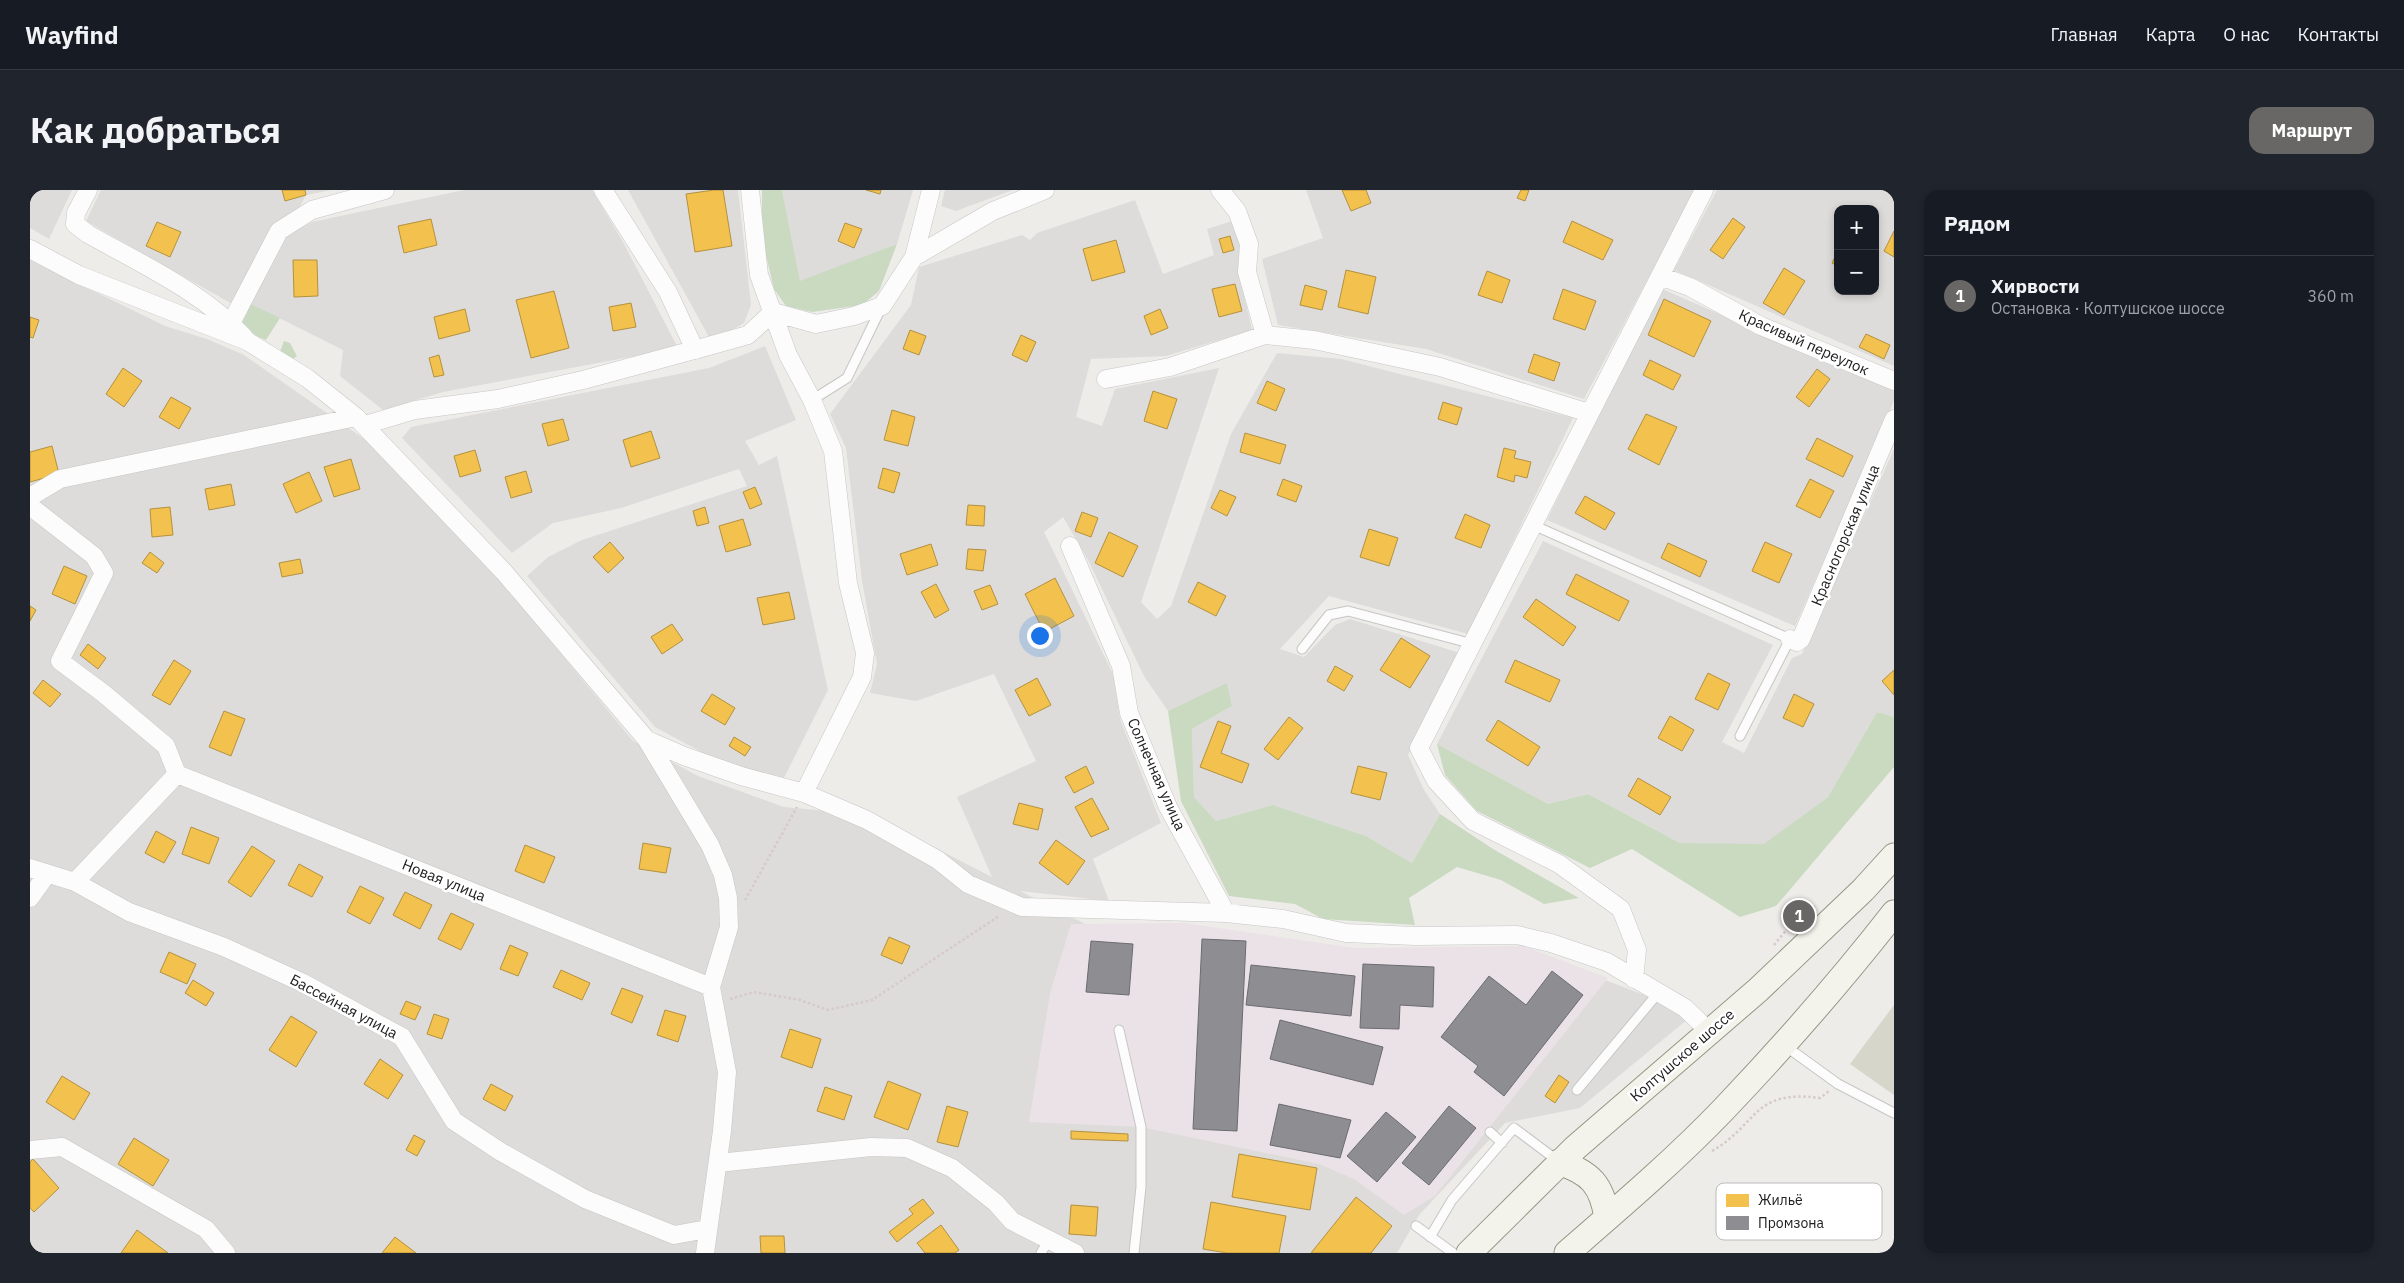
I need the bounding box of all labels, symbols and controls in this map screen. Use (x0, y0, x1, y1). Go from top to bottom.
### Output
text: Wayfind (25, 19, 118, 51)
text: Главная (2050, 23, 2118, 46)
text: Карта (2146, 23, 2195, 46)
text: О нас (2223, 23, 2270, 46)
text: Контакты (2298, 23, 2379, 46)
text: Как добраться (30, 107, 281, 153)
button: Маршрут (2249, 107, 2374, 154)
map controls (1834, 205, 1879, 295)
button: + (1834, 205, 1879, 250)
text: Рядом (1944, 209, 2011, 237)
button: − (1834, 250, 1879, 295)
text: Хирвости (1991, 274, 2080, 298)
text: 1 (1955, 286, 1965, 306)
text: 360 m (2307, 286, 2354, 306)
text: Остановка · Колтушское шоссе (1991, 298, 2225, 318)
street label: Красивый переулок (1736, 305, 1872, 379)
street label: Красногорская улица (1807, 462, 1883, 608)
your location (1027, 623, 1053, 649)
street label: Солнечная улица (1124, 715, 1190, 833)
street label: Новая улица (399, 855, 489, 905)
pin: 1 (1783, 897, 1815, 935)
street label: Бассейная улица (287, 970, 401, 1042)
street label: Колтушское шоссе (1626, 1004, 1738, 1106)
legend (1716, 1183, 1882, 1240)
text: Жильё (1758, 1191, 1803, 1209)
text: Промзона (1758, 1214, 1824, 1232)

